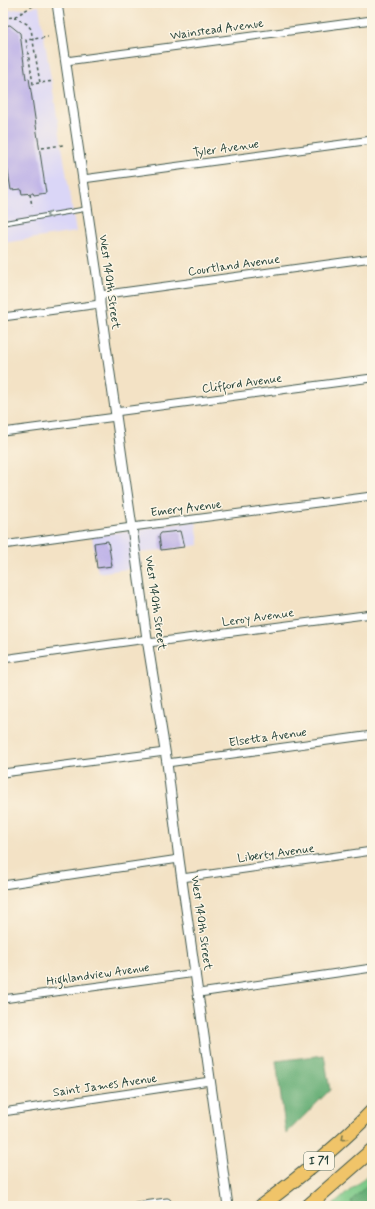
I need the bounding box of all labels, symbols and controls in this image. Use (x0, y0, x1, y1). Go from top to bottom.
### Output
street label: Wainstead Avenue (169, 15, 265, 44)
street label: Tyler Avenue (192, 136, 260, 162)
one-way arrow (46, 210, 52, 219)
street label: West 140th Street (94, 234, 124, 330)
street label: Courtland Avenue (187, 252, 281, 280)
street label: Clifford Avenue (201, 370, 283, 399)
street label: Emery Avenue (150, 497, 223, 521)
street label: West 140th Street (140, 555, 170, 651)
street label: Leroy Avenue (221, 605, 295, 631)
street label: Elsetta Avenue (228, 725, 308, 751)
street label: Liberty Avenue (236, 841, 316, 867)
street label: West 140th Street (186, 875, 216, 971)
street label: Highlandview Avenue (45, 960, 151, 991)
street label: Saint James Avenue (52, 1071, 158, 1101)
one-way arrow (341, 1134, 349, 1141)
road number: I 71 (304, 1152, 334, 1170)

